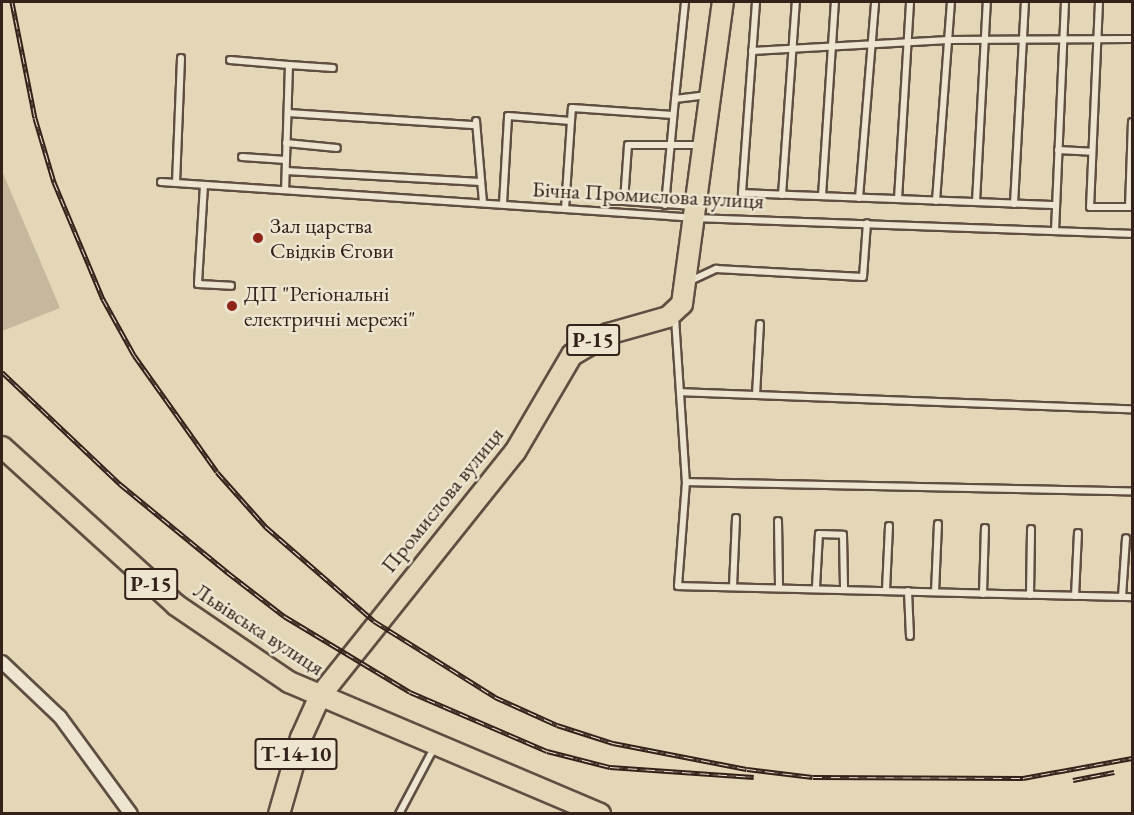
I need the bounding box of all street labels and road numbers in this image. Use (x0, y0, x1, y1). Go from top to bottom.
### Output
street label: Бічна Промислова вулиця (531, 176, 765, 214)
road number: Р-15 (566, 322, 620, 358)
street label: Промислова вулиця (375, 422, 509, 578)
road number: Р-15 (124, 566, 178, 602)
street label: Львівська вулиця (189, 577, 329, 681)
road number: Т-14-10 (254, 736, 338, 772)

